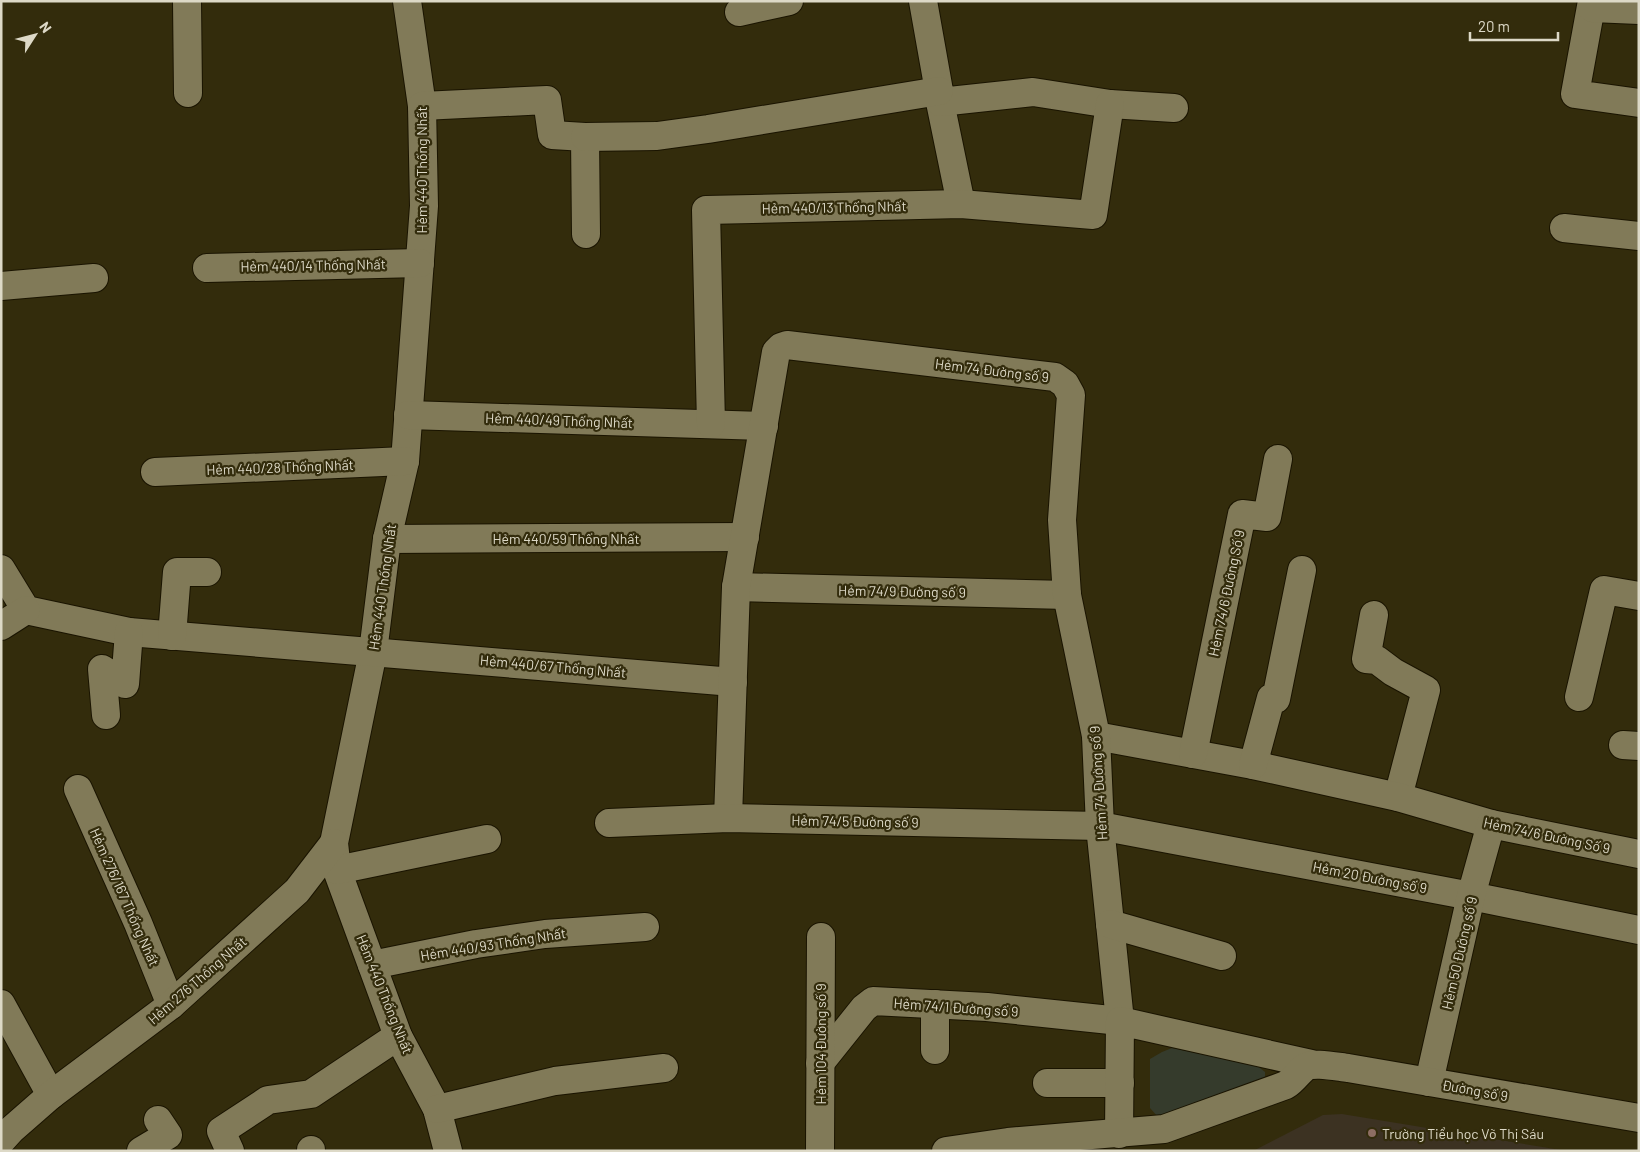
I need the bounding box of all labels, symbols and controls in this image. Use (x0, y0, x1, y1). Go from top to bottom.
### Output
north arrow (10, 10, 60, 60)
scale bar (1470, 10, 1558, 42)
text: 20 m (1478, 17, 1510, 35)
text: N (36, 18, 56, 36)
street label: Hẻm 440 Thống Nhất (413, 106, 430, 234)
street label: Hẻm 440/13 Thống Nhất (761, 197, 907, 217)
street label: Hẻm 440/14 Thống Nhất (240, 255, 386, 275)
street label: Hẻm 74 Đường số 9 (934, 355, 1050, 385)
street label: Hẻm 440/49 Thống Nhất (485, 409, 633, 431)
street label: Hẻm 440/28 Thống Nhất (206, 456, 354, 478)
street label: Hẻm 440 Thống Nhất (365, 523, 399, 651)
street label: Hẻm 74/6 Đường Số 9 (1204, 528, 1248, 658)
street label: Hẻm 440/59 Thống Nhất (492, 530, 640, 547)
street label: Hẻm 74/9 Đường số 9 (838, 581, 966, 601)
street label: Hẻm 440/67 Thống Nhất (479, 651, 627, 681)
street label: Hẻm 74 Đường số 9 (1086, 725, 1110, 841)
street label: Hẻm 74/5 Đường số 9 (791, 811, 919, 831)
street label: Hẻm 74/6 Đường Số 9 (1482, 813, 1612, 857)
street label: Hẻm 276/167 Thống Nhất (87, 825, 163, 969)
street label: Hẻm 20 Đường số 9 (1312, 858, 1428, 896)
street label: Hẻm 50 Đường số 9 (1438, 895, 1480, 1011)
street label: Hẻm 440/93 Thống Nhất (419, 924, 567, 964)
street label: Hẻm 440 Thống Nhất (353, 932, 417, 1056)
street label: Hẻm 276 Thống Nhất (144, 933, 250, 1027)
street label: Hẻm 104 Đường số 9 (812, 984, 829, 1104)
street label: Hẻm 74/1 Đường số 9 (893, 994, 1019, 1020)
street label: Đường số 9 (1441, 1076, 1509, 1104)
place label: Trường Tiểu học Võ Thị Sáu (1382, 1125, 1544, 1142)
marker: Trường Tiểu học Võ Thị Sáu (1366, 1127, 1378, 1139)

